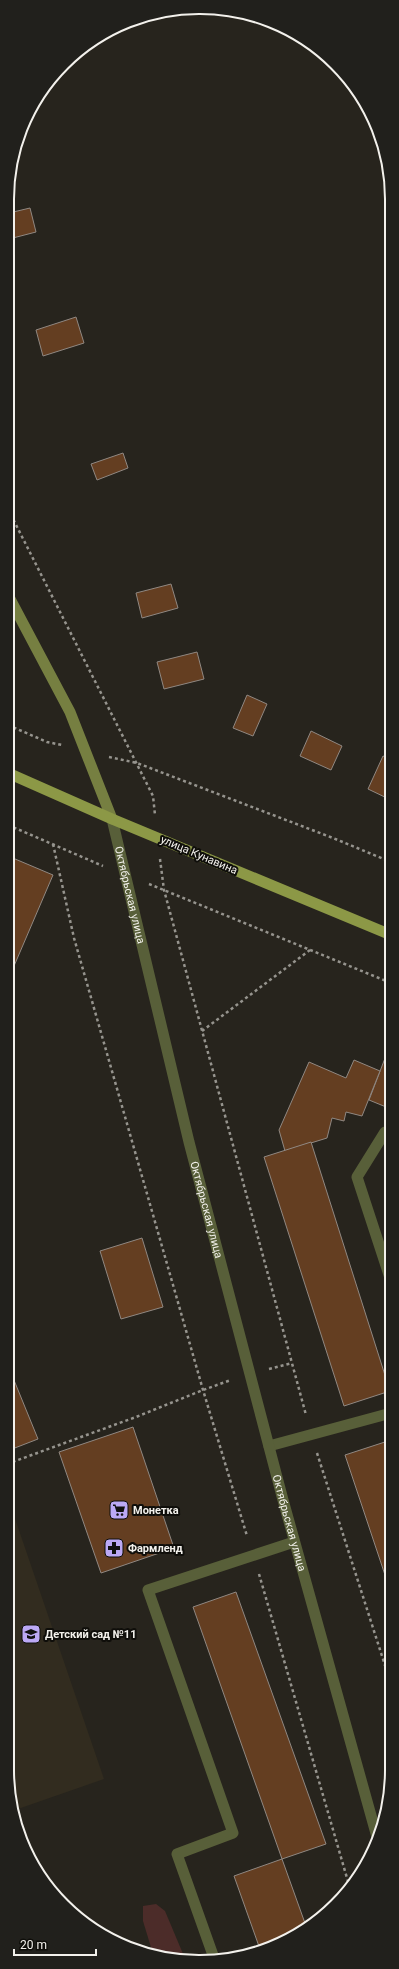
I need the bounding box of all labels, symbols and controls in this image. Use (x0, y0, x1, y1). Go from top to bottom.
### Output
street label: улица Кунавина (159, 833, 239, 877)
street label: Октябрьская улица (112, 845, 148, 945)
street label: Октябрьская улица (188, 1160, 226, 1260)
street label: Октябрьская улица (270, 1473, 309, 1573)
supermarket icon: Монетка (108, 1499, 130, 1521)
place label: Монетка (133, 1504, 179, 1517)
pharmacy icon: Фармленд (103, 1537, 125, 1559)
place label: Фармленд (128, 1542, 183, 1555)
school or university icon: Детский сад №11 (20, 1623, 42, 1645)
place label: Детский сад №11 (45, 1628, 137, 1641)
scale bar (14, 1931, 96, 1957)
text: 20 m (20, 1938, 47, 1952)

